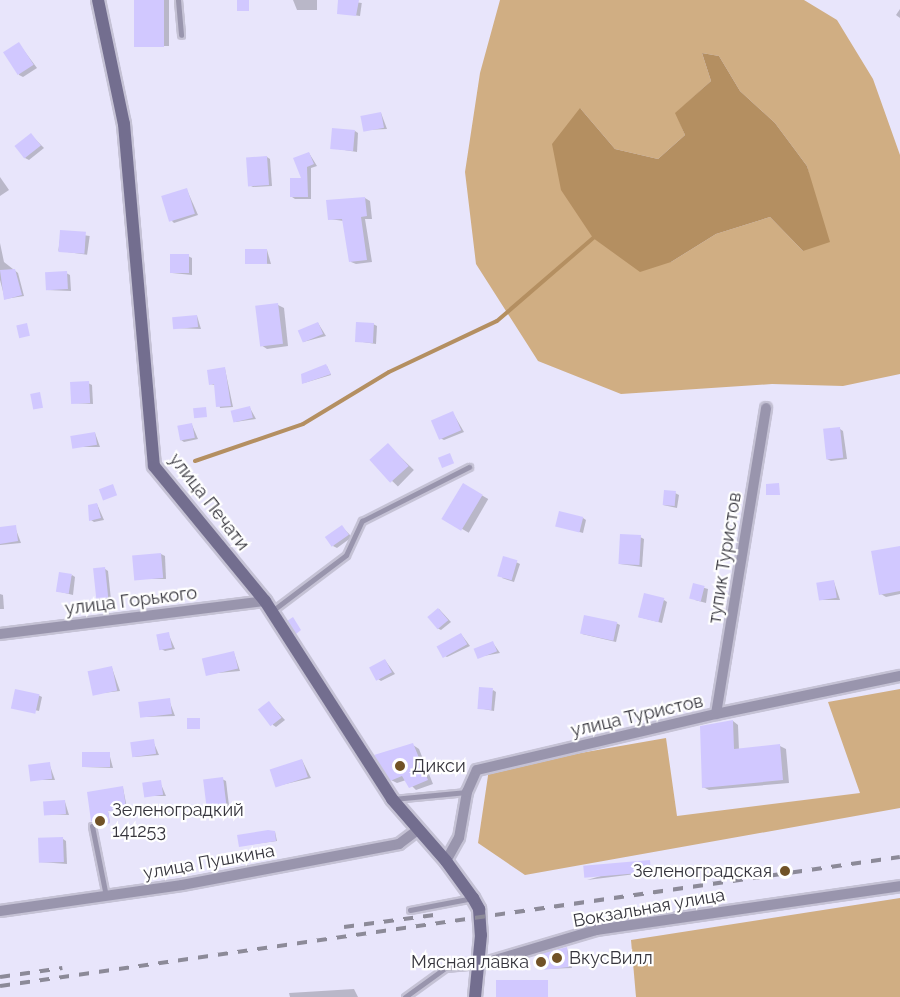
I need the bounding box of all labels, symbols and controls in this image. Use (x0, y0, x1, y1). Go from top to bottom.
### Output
street label: улица Печати (164, 449, 254, 555)
street label: тупик Туристов (704, 491, 746, 625)
street label: улица Горького (64, 582, 198, 620)
street label: улица Туристов (569, 690, 705, 742)
place label: Дикси (412, 755, 466, 777)
marker: Дикси (393, 759, 407, 773)
place label: Зеленоградкий 141253 (112, 800, 244, 842)
marker: Зеленоградкий 141253 (93, 814, 107, 828)
street label: улица Пушкина (142, 840, 276, 884)
place label: Зеленоградская (633, 860, 772, 882)
marker: Зеленоградская (776, 862, 794, 880)
street label: Вокзальная улица (571, 884, 727, 932)
place label: ВкусВилл (569, 947, 653, 969)
place label: Мясная лавка (411, 951, 529, 973)
marker: ВкусВилл (550, 951, 564, 965)
marker: Мясная лавка (534, 955, 548, 969)

